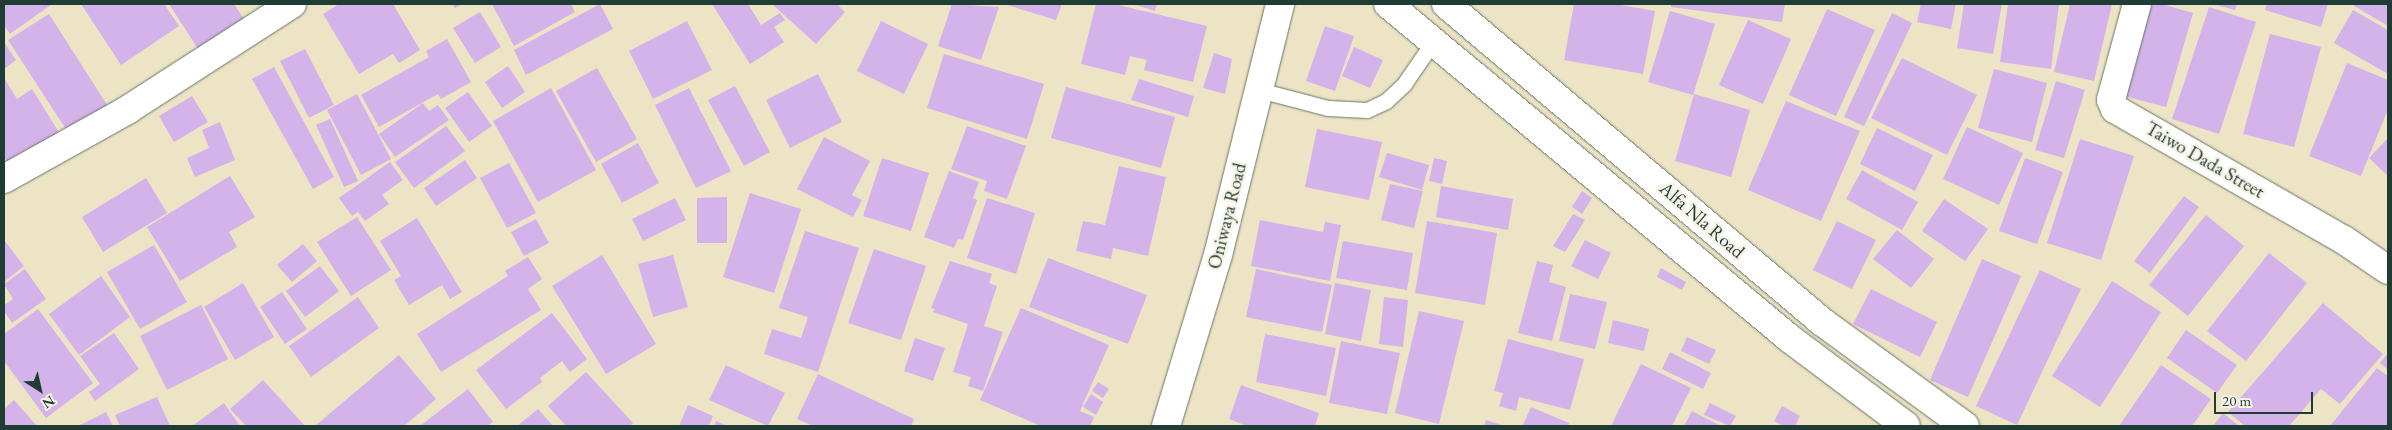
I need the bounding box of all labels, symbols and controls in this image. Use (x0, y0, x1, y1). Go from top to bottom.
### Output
street label: Taiwo Dada Street (2142, 117, 2268, 203)
street label: Oniwaya Road (1203, 161, 1251, 271)
street label: Alfa Nla Road (1655, 177, 1749, 263)
north arrow (15, 365, 65, 415)
scale bar (2217, 382, 2316, 414)
text: 20 m (2222, 391, 2251, 410)
text: N (39, 392, 58, 413)

